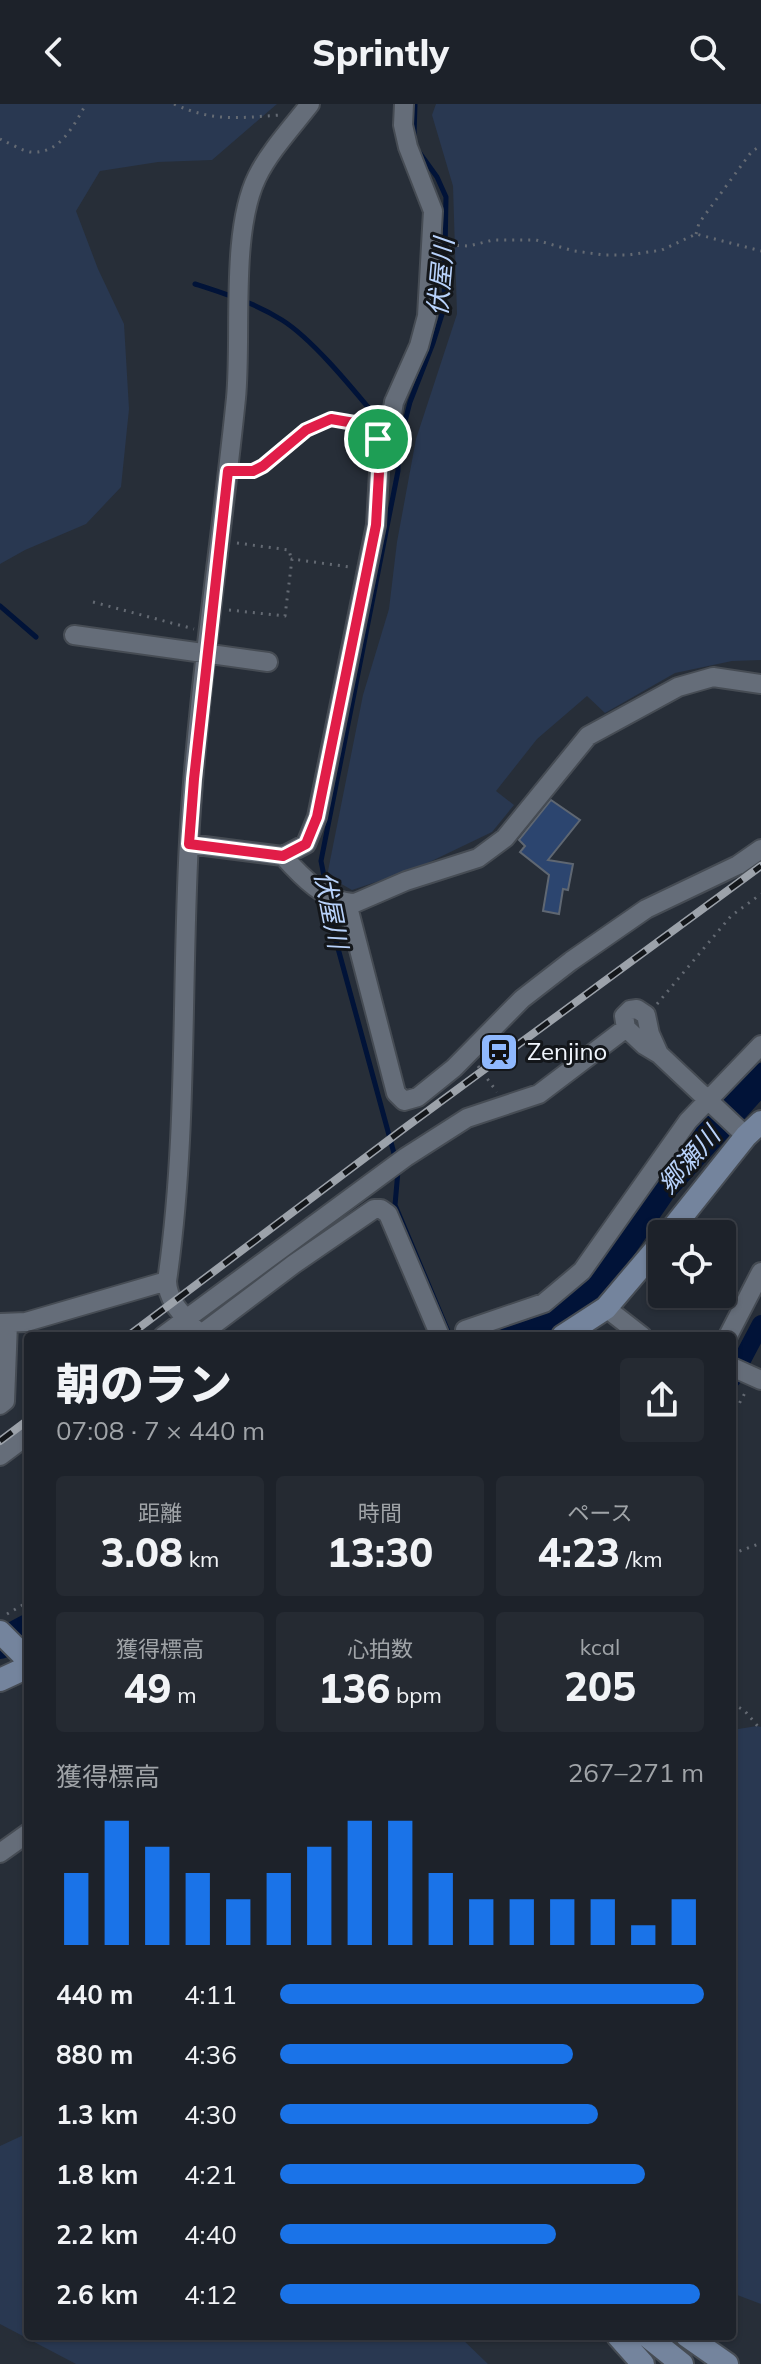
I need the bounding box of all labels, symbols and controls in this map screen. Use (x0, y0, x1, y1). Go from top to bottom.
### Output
icon: back (32, 30, 76, 74)
text: Sprintly (312, 30, 449, 75)
icon: search (685, 30, 729, 74)
water label: 伏屋川 (421, 234, 461, 317)
pin (344, 405, 412, 473)
icon: arrive (356, 417, 400, 461)
water label: 伏屋川 (308, 868, 356, 954)
station icon: Zenjino (478, 1031, 520, 1073)
place label: Zenjino (527, 1036, 607, 1066)
water label: 郷瀬川 (651, 1117, 729, 1200)
map controls (648, 1220, 736, 1308)
button: locate (648, 1220, 736, 1308)
text: 朝のラン (56, 1356, 232, 1411)
button: share (620, 1358, 704, 1442)
text: 07:08 · 7 × 440 m (56, 1414, 265, 1447)
text: 距離 (138, 1499, 182, 1527)
text: 時間 (358, 1499, 402, 1527)
text: ペース (568, 1499, 632, 1527)
text: 3.08 (101, 1527, 183, 1577)
text: 13:30 (327, 1527, 433, 1577)
text: 4:23 (537, 1527, 620, 1577)
text: km (183, 1545, 219, 1573)
text: /km (620, 1545, 663, 1573)
text: kcal (580, 1633, 620, 1661)
text: 獲得標高 (116, 1635, 204, 1663)
text: 心拍数 (347, 1635, 413, 1663)
text: 205 (564, 1661, 636, 1711)
text: 49 (123, 1663, 171, 1713)
text: 136 (318, 1663, 390, 1713)
text: m (171, 1681, 197, 1709)
text: bpm (390, 1681, 442, 1709)
text: 267–271 m (568, 1756, 704, 1789)
text: 獲得標高 (56, 1760, 160, 1793)
text: 440 m (56, 1978, 133, 2011)
text: 4:11 (184, 1978, 237, 2011)
text: 880 m (56, 2038, 133, 2071)
text: 4:36 (184, 2038, 237, 2071)
text: 1.3 km (56, 2098, 139, 2131)
text: 4:30 (184, 2098, 237, 2131)
text: 1.8 km (56, 2158, 139, 2191)
text: 4:21 (184, 2158, 237, 2191)
text: 2.2 km (56, 2218, 139, 2251)
text: 4:40 (184, 2218, 237, 2251)
text: 2.6 km (56, 2278, 139, 2311)
text: 4:12 (184, 2278, 237, 2311)

